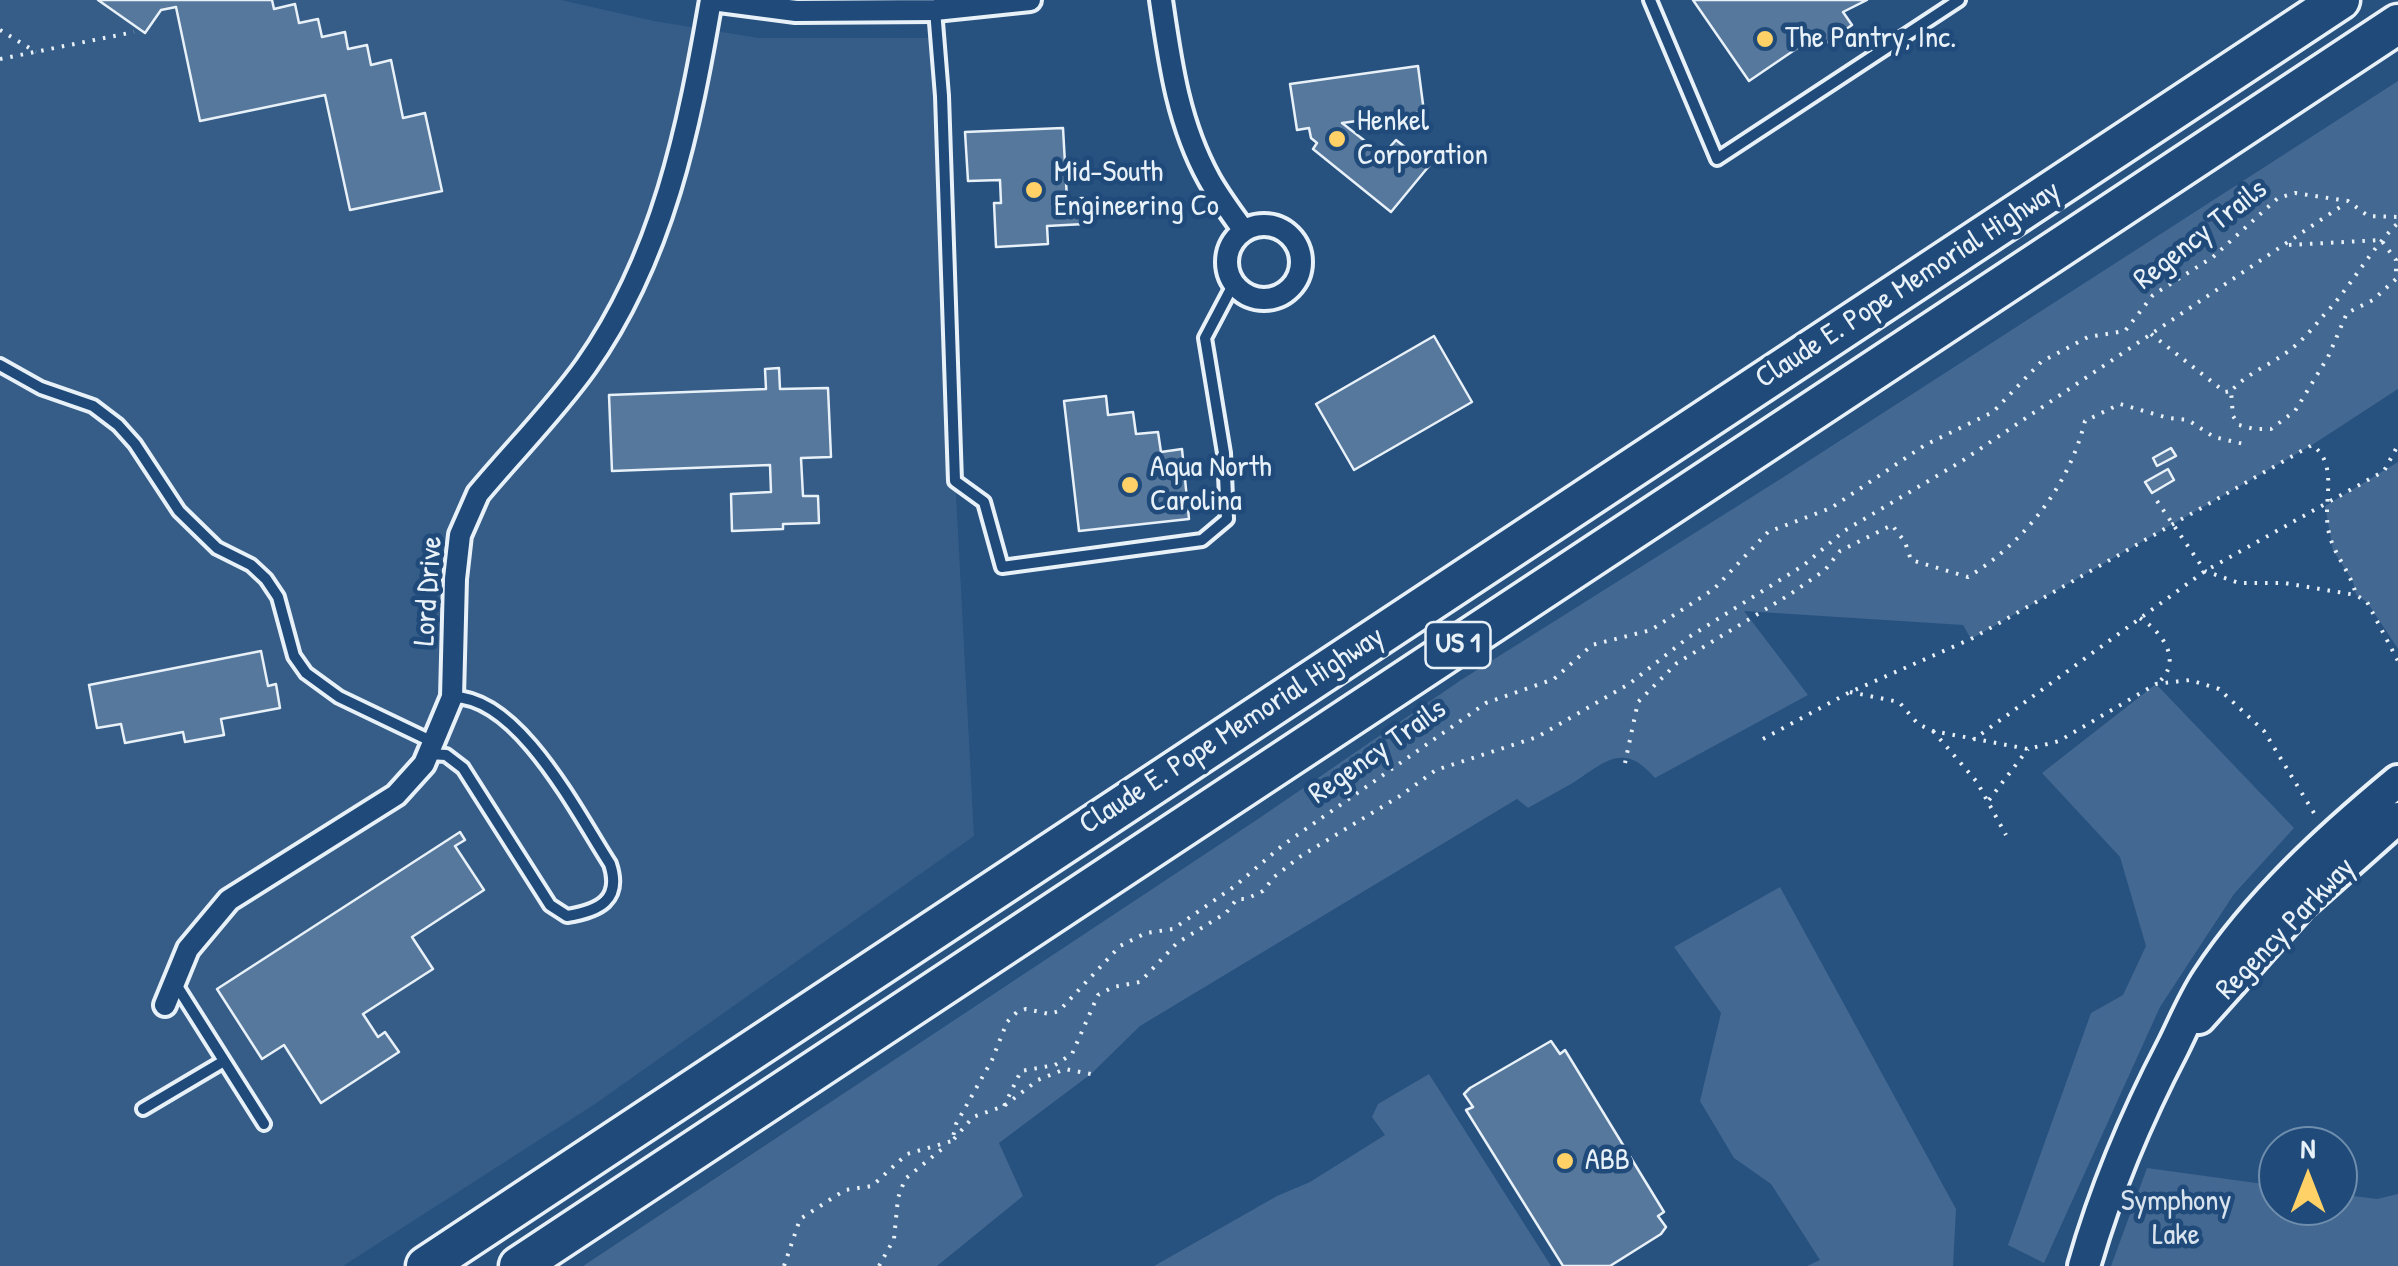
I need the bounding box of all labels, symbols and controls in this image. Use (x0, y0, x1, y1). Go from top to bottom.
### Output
place label: The Pantry, Inc. (1785, 21, 1956, 57)
marker: The Pantry, Inc. (1754, 28, 1776, 50)
place label: Henkel Corporation (1357, 104, 1488, 174)
marker: Henkel Corporation (1326, 128, 1348, 150)
place label: Mid-South Engineering Co (1054, 155, 1219, 226)
street label: Regency Trails (2127, 172, 2275, 298)
street label: Claude E. Pope Memorial Highway (1749, 173, 2067, 397)
marker: Mid-South Engineering Co (1023, 179, 1045, 201)
place label: Aqua North Carolina (1150, 450, 1272, 520)
marker: Aqua North Carolina (1119, 474, 1141, 496)
street label: Lord Drive (407, 535, 451, 647)
street label: Claude E. Pope Memorial Highway (1073, 619, 1391, 843)
road number: US 1 (1426, 622, 1490, 668)
street label: Regency Trails (1302, 692, 1454, 812)
street label: Regency Parkway (2209, 850, 2363, 1008)
north arrow (2258, 1126, 2358, 1226)
text: N (2301, 1129, 2315, 1167)
place label: ABB (1585, 1143, 1630, 1179)
marker: ABB (1554, 1150, 1576, 1172)
park label: Symphony Lake (2121, 1184, 2231, 1254)

